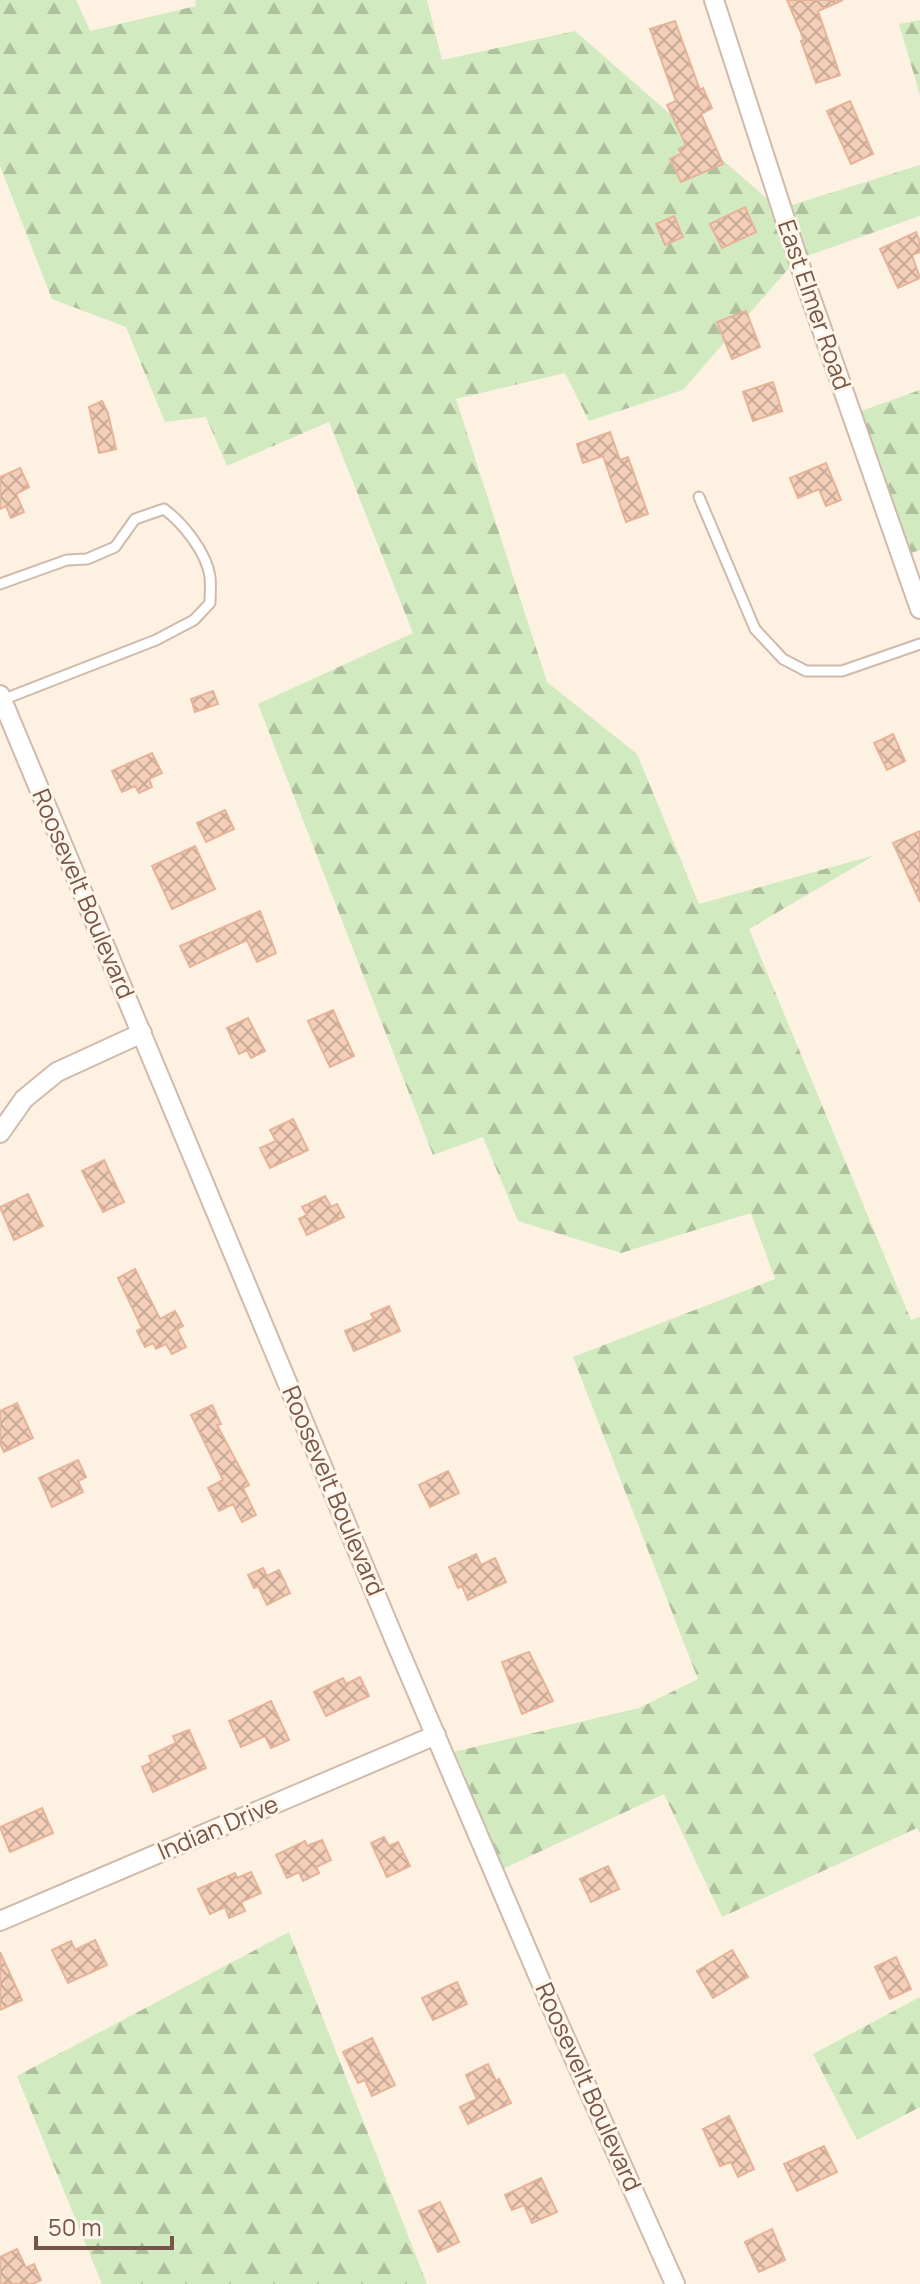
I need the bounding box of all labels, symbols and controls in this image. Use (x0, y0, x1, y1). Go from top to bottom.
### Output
street label: East Elmer Road (771, 215, 860, 394)
street label: Roosevelt Boulevard (25, 783, 144, 1003)
street label: Roosevelt Boulevard (275, 1380, 394, 1600)
street label: Indian Drive (152, 1786, 283, 1867)
street label: Roosevelt Boulevard (529, 1977, 650, 2196)
scale bar (36, 2200, 172, 2250)
text: 50 m (48, 2210, 102, 2243)

